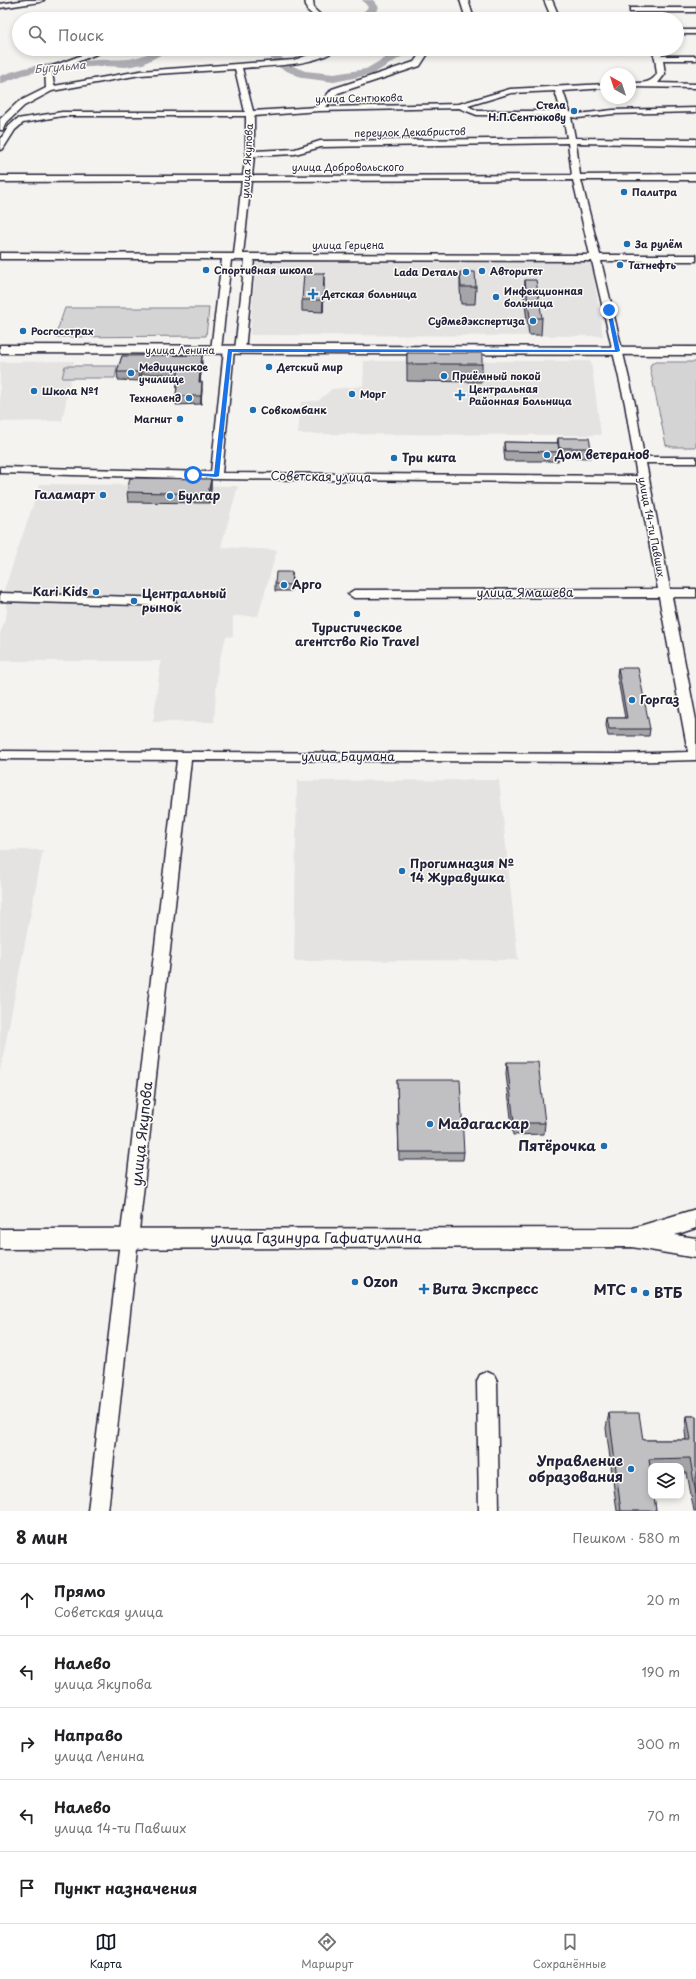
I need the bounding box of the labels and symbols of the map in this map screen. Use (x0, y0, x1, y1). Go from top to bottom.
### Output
water label: Бугульма (33, 56, 87, 77)
north arrow (600, 68, 636, 104)
street label: улица Сентюкова (315, 89, 404, 106)
place label: Стела Н.П.Сентюкову (488, 97, 566, 125)
marker: Стела Н.П.Сентюкову (569, 106, 579, 116)
street label: улица Якупова (237, 122, 257, 199)
street label: переулок Декабристов (354, 123, 466, 141)
street label: улица Добровольского (292, 159, 405, 174)
place label: Палитра (632, 184, 677, 199)
marker: Палитра (619, 187, 629, 197)
place label: За рулём (634, 236, 683, 252)
street label: улица Герцена (312, 237, 385, 252)
marker: За рулём (622, 239, 632, 249)
place label: Татнефть (628, 257, 676, 272)
marker: Татнефть (615, 260, 625, 270)
place label: Спортивная школа (214, 262, 313, 277)
place label: Авторитет (490, 263, 544, 278)
place label: Lada Dеталь (394, 264, 458, 279)
marker: Спортивная школа (201, 265, 211, 275)
marker: Авторитет (477, 266, 487, 276)
marker: Lada Dеталь (461, 267, 471, 277)
place label: Инфекционная больница (504, 283, 583, 310)
place label: Детская больница (321, 286, 417, 301)
marker: Детская больница (307, 288, 319, 300)
marker: Инфекционная больница (491, 292, 501, 302)
route end (600, 301, 618, 319)
place label: Судмедэкспертиза (428, 313, 525, 328)
marker: Судмедэкспертиза (528, 316, 538, 326)
place label: Росгосстрах (31, 323, 94, 338)
marker: Росгосстрах (18, 326, 28, 336)
street label: улица Ленина (145, 342, 215, 357)
place label: Медицинское училище (139, 359, 209, 387)
place label: Детский мир (276, 359, 343, 374)
marker: Детский мир (264, 362, 274, 372)
marker: Медицинское училище (126, 368, 136, 378)
place label: Приёмный покой (452, 368, 541, 383)
marker: Приёмный покой (439, 371, 449, 381)
place label: Центральная Районная Больница (469, 381, 572, 408)
place label: Школа №1 (42, 383, 98, 398)
marker: Школа №1 (29, 386, 39, 396)
place label: Морг (360, 386, 386, 401)
marker: Морг (347, 389, 357, 399)
marker: Центральная Районная Больница (454, 389, 466, 401)
place label: Техноленд (129, 390, 181, 405)
marker: Техноленд (184, 393, 194, 403)
place label: Совкомбанк (261, 402, 327, 417)
marker: Совкомбанк (248, 405, 258, 415)
place label: Магнит (134, 411, 173, 426)
marker: Магнит (175, 414, 185, 424)
place label: Дом ветеранов (554, 445, 649, 463)
place label: Три кита (402, 448, 457, 466)
marker: Дом ветеранов (542, 450, 552, 460)
marker: Три кита (389, 453, 399, 463)
route start (184, 466, 202, 484)
street label: Советская улица (271, 466, 372, 486)
street label: улица 14-ти Павших (635, 475, 670, 579)
place label: Галамарт (34, 485, 96, 503)
place label: Булгар (178, 486, 221, 504)
marker: Галамарт (98, 490, 108, 500)
marker: Булгар (165, 491, 175, 501)
place label: Арго (292, 575, 322, 593)
marker: Арго (279, 580, 289, 590)
place label: Kari Kids (33, 582, 88, 600)
street label: улица Ямашева (477, 583, 574, 601)
place label: Центральный рынок (142, 584, 227, 616)
marker: Kari Kids (91, 587, 101, 597)
marker: Центральный рынок (129, 596, 139, 606)
marker: Туристическое агентство Rio Travel (352, 609, 362, 619)
place label: Туристическое агентство Rio Travel (295, 618, 419, 650)
place label: Горгаз (640, 690, 679, 708)
marker: Горгаз (627, 695, 637, 705)
street label: улица Баумана (301, 747, 395, 765)
place label: Прогимназия № 14 Журавушка (410, 854, 514, 886)
marker: Прогимназия № 14 Журавушка (397, 866, 407, 876)
street label: улица Якупова (126, 1080, 157, 1187)
place label: Мадагаскар (438, 1113, 529, 1134)
marker: Мадагаскар (425, 1119, 435, 1129)
place label: Пятёрочка (518, 1135, 596, 1156)
marker: Пятёрочка (599, 1141, 609, 1151)
street label: улица Газинура Гафиатуллина (210, 1227, 422, 1248)
place label: Ozon (363, 1271, 398, 1292)
marker: Ozon (350, 1277, 360, 1287)
place label: Вита Экспресс (432, 1278, 539, 1299)
place label: МТС (593, 1279, 626, 1300)
place label: ВТБ (654, 1282, 683, 1303)
marker: Вита Экспресс (419, 1284, 429, 1294)
marker: МТС (629, 1285, 639, 1295)
marker: ВТБ (641, 1288, 651, 1298)
place label: Управление образования (529, 1450, 623, 1487)
marker: Управление образования (626, 1464, 636, 1474)

